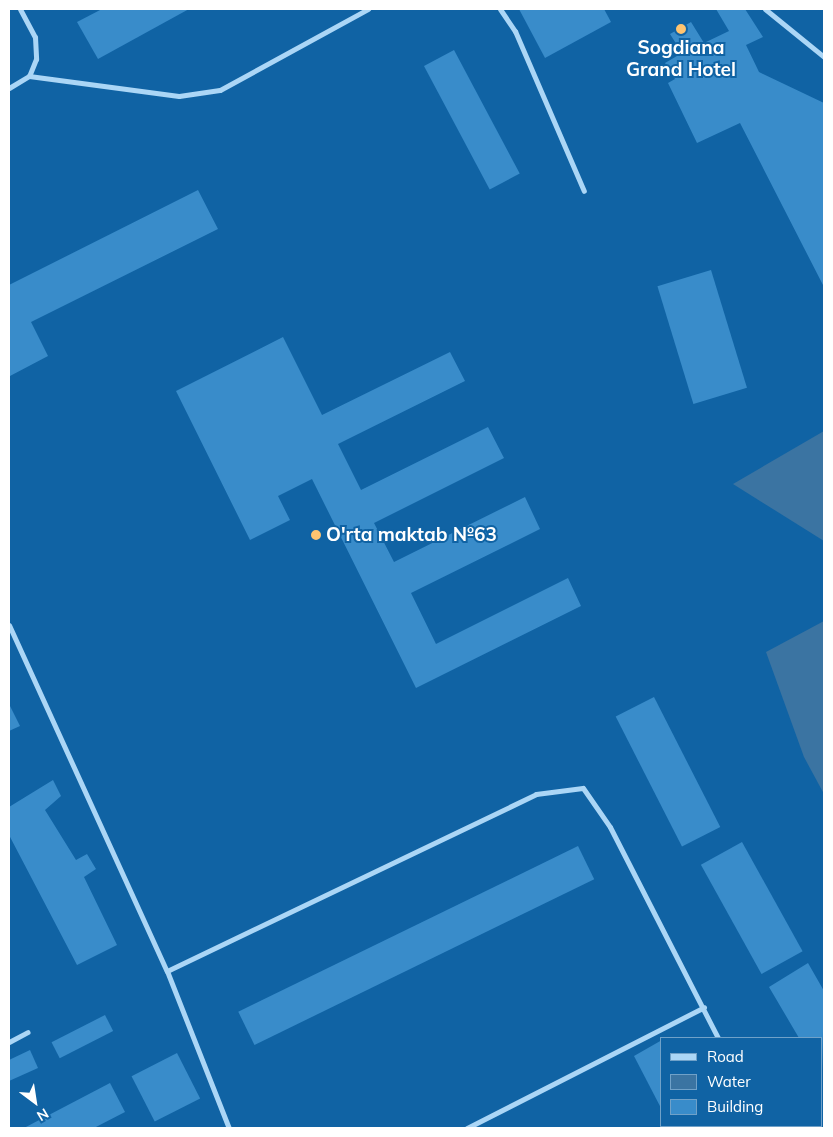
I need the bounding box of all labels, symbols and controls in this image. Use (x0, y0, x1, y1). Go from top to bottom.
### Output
marker: Sogdiana Grand Hotel (675, 23, 687, 35)
place label: Sogdiana Grand Hotel (626, 37, 736, 81)
place label: O'rta maktab №63 (326, 524, 497, 546)
marker: O'rta maktab №63 (310, 529, 322, 541)
legend (660, 1037, 823, 1127)
text: Road (707, 1047, 744, 1066)
text: Water (707, 1072, 751, 1091)
north arrow (10, 1077, 60, 1127)
text: Building (707, 1097, 763, 1116)
text: N (34, 1104, 52, 1125)

